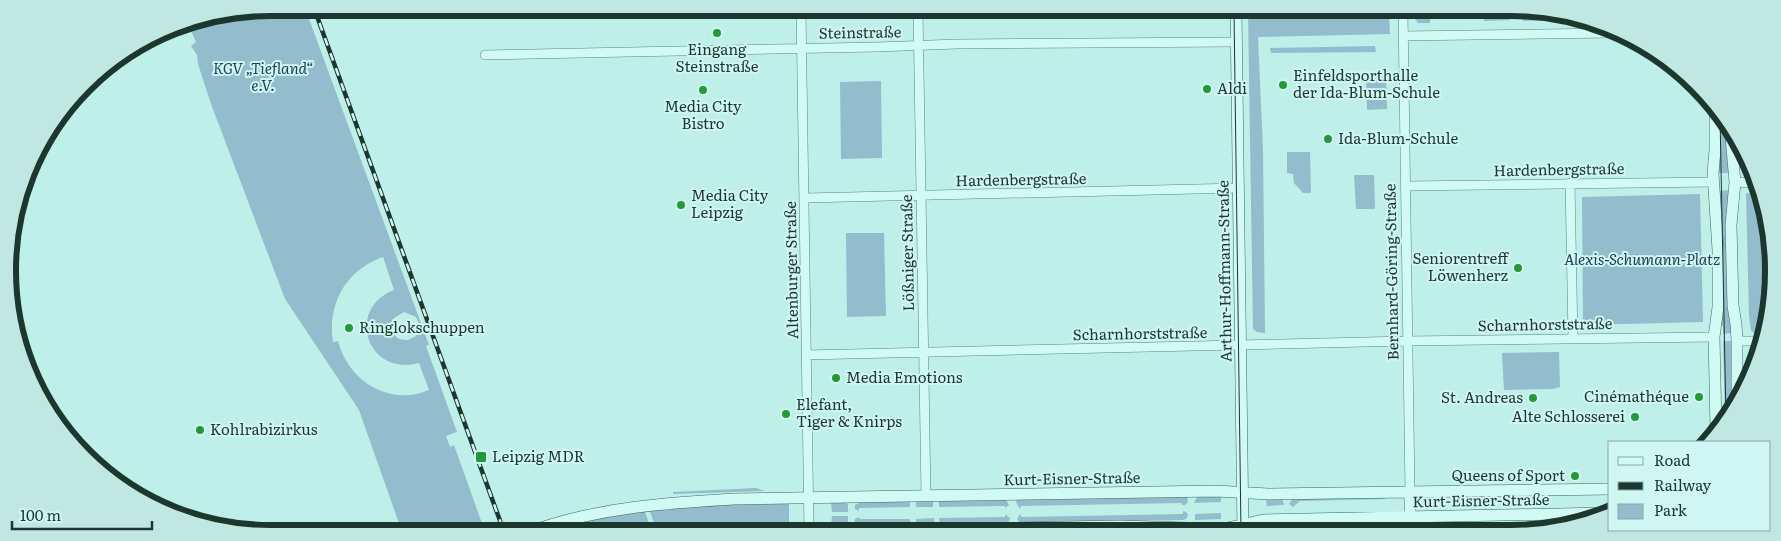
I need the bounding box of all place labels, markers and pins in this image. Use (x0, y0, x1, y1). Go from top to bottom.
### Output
marker: Eingang Steinstraße (711, 27, 723, 39)
place label: Eingang Steinstraße (676, 37, 759, 77)
place label: Einfeldsporthalle der Ida-Blum-Schule (1293, 63, 1440, 103)
place label: Aldi (1217, 76, 1247, 99)
marker: Einfeldsporthalle der Ida-Blum-Schule (1277, 79, 1289, 91)
marker: Aldi (1201, 83, 1213, 95)
marker: Media City Bistro (697, 84, 709, 96)
place label: Media City Bistro (664, 94, 742, 134)
place label: Ida-Blum-Schule (1338, 126, 1458, 149)
marker: Ida-Blum-Schule (1322, 133, 1334, 145)
place label: Media City Leipzig (691, 183, 769, 223)
marker: Media City Leipzig (675, 199, 687, 211)
place label: Seniorentreff Löwenherz (1413, 246, 1509, 286)
marker: Seniorentreff Löwenherz (1512, 262, 1524, 274)
place label: Ringlokschuppen (359, 315, 485, 338)
marker: Ringlokschuppen (343, 322, 355, 334)
place label: Media Emotions (846, 365, 963, 388)
marker: Media Emotions (830, 372, 842, 384)
place label: Cinémathéque (1584, 384, 1689, 407)
place label: St. Andreas (1441, 385, 1523, 408)
marker: Cinémathéque (1693, 391, 1705, 403)
place label: Elefant, Tiger & Knirps (796, 392, 902, 432)
marker: St. Andreas (1527, 392, 1539, 404)
place label: Alte Schlosserei (1512, 404, 1625, 427)
marker: Elefant, Tiger & Knirps (780, 408, 792, 420)
marker: Alte Schlosserei (1629, 411, 1641, 423)
place label: Kohlrabizirkus (210, 417, 318, 440)
marker: Kohlrabizirkus (194, 424, 206, 436)
place label: Leipzig MDR (492, 444, 585, 467)
marker: Leipzig MDR (474, 450, 488, 464)
place label: Queens of Sport (1451, 463, 1565, 486)
marker: Queens of Sport (1569, 470, 1581, 482)

